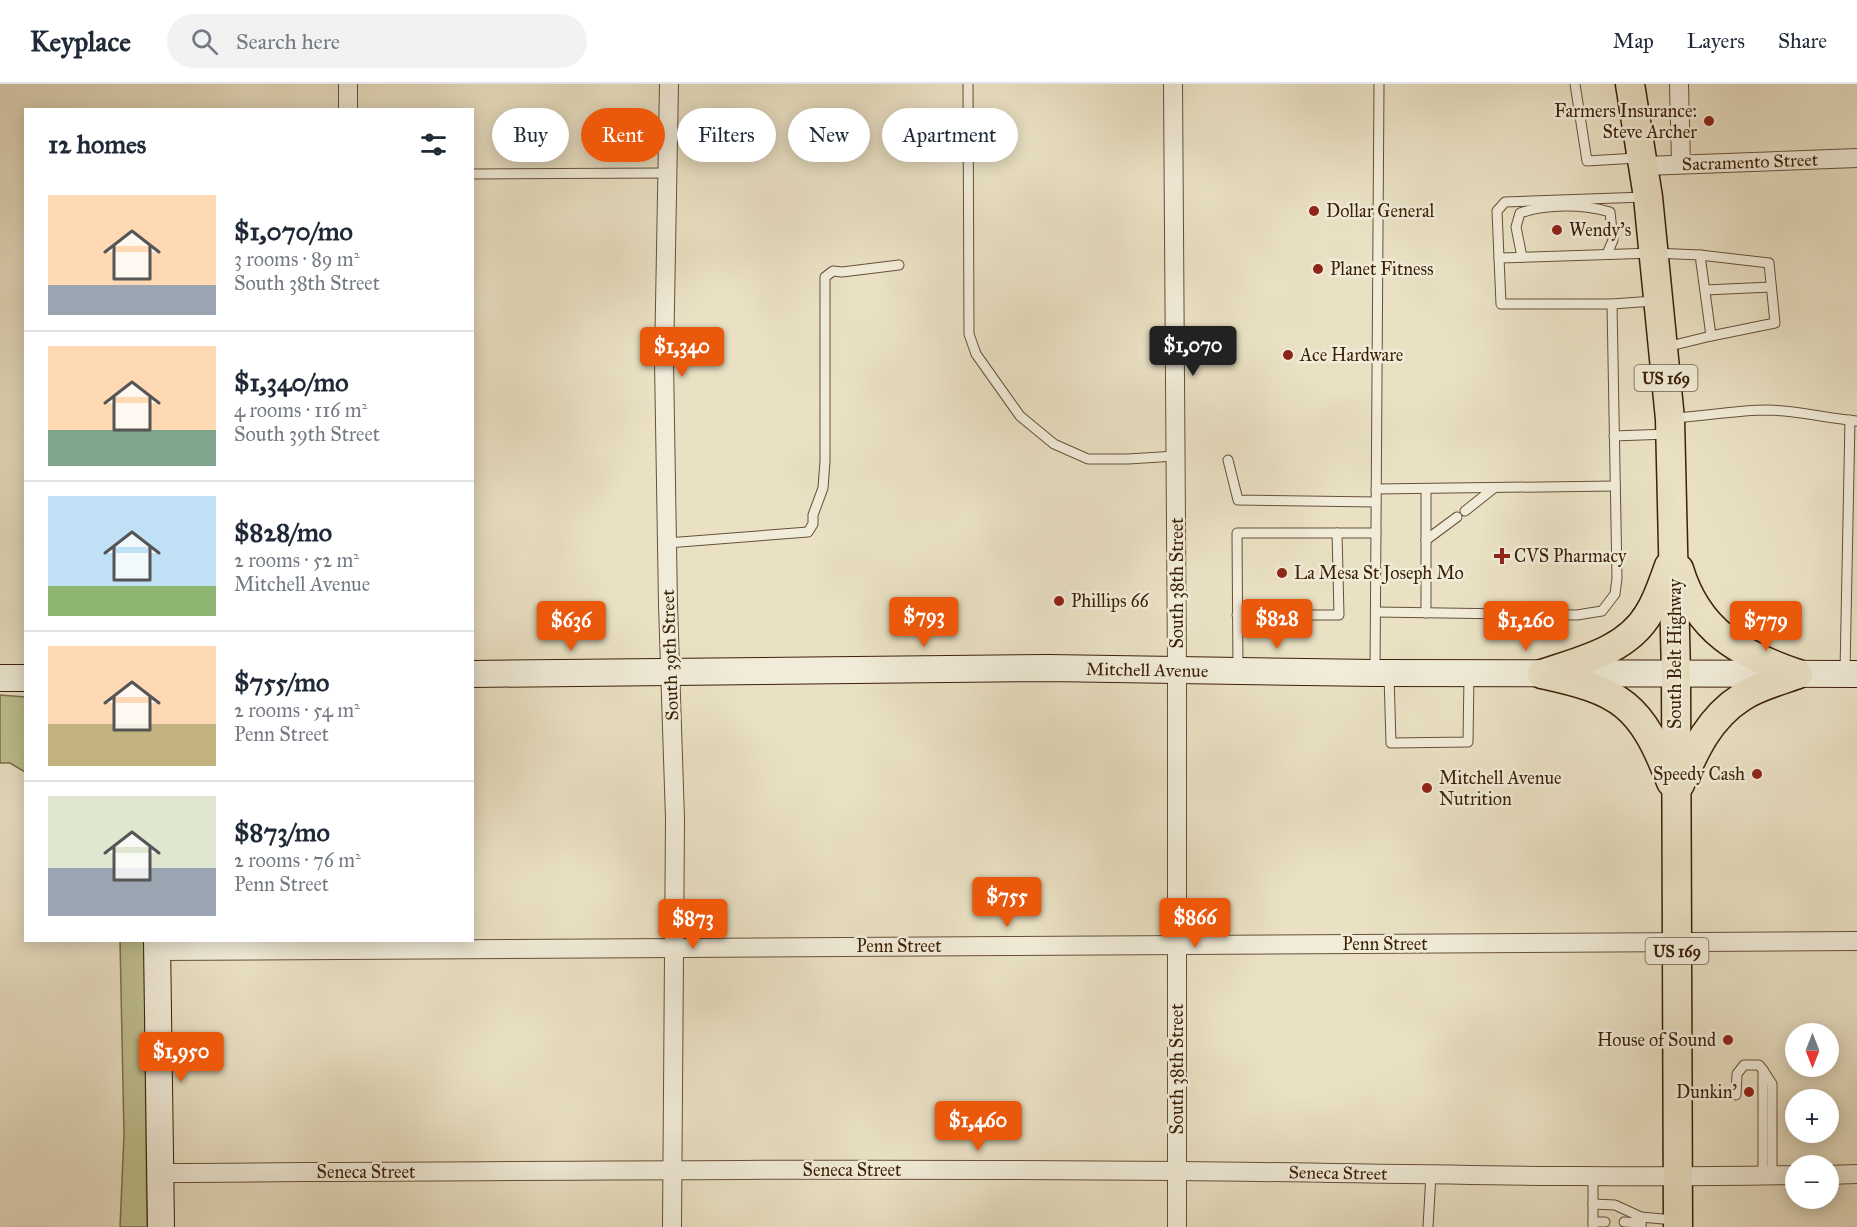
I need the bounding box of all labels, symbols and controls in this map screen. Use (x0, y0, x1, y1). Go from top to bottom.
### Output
search box (167, 14, 587, 68)
text: Keyplace (30, 24, 131, 59)
icon: search (188, 25, 221, 58)
text: Search here (236, 28, 340, 55)
text: Map (1613, 28, 1654, 54)
text: Layers (1687, 28, 1745, 54)
text: Share (1778, 28, 1827, 54)
place label: Farmers Insurance: Steve Archer (1554, 100, 1697, 143)
chip: Buy (492, 108, 569, 162)
chip: Rent (581, 108, 665, 162)
chip: Filters (677, 108, 776, 162)
chip: New (788, 108, 870, 162)
chip: Apartment (882, 108, 1018, 162)
marker: Farmers Insurance: Steve Archer (1702, 114, 1716, 128)
text: 12 homes (48, 128, 146, 160)
icon: filters (417, 128, 450, 161)
street label: Sacramento Street (1682, 149, 1819, 175)
place label: Dollar General (1326, 200, 1435, 222)
marker: Dollar General (1307, 204, 1321, 218)
text: $1,070/mo (234, 215, 353, 247)
icon: home (96, 219, 168, 291)
place label: Wendy's (1569, 219, 1631, 241)
marker: Wendy's (1550, 223, 1564, 237)
text: 3 rooms · 89 m² (234, 247, 359, 271)
place label: Planet Fitness (1330, 258, 1434, 280)
marker: Planet Fitness (1311, 262, 1325, 276)
text: South 38th Street (234, 271, 380, 295)
pin: $1,070 (1144, 326, 1242, 377)
pin: $1,340 (633, 327, 731, 378)
text: $1,070 (1163, 333, 1223, 357)
text: $1,340 (654, 334, 710, 358)
place label: Ace Hardware (1299, 344, 1403, 366)
marker: Ace Hardware (1281, 348, 1295, 362)
road number: US 169 (1634, 365, 1698, 391)
text: $1,340/mo (234, 366, 349, 398)
icon: home (96, 370, 168, 442)
text: 4 rooms · 116 m² (234, 398, 367, 422)
text: South 39th Street (234, 422, 380, 446)
text: $828/mo (234, 516, 332, 548)
street label: South 38th Street (1166, 517, 1188, 649)
icon: home (96, 520, 168, 592)
place label: CVS Pharmacy (1514, 545, 1627, 567)
text: 2 rooms · 52 m² (234, 548, 359, 572)
marker: CVS Pharmacy (1495, 549, 1509, 563)
place label: La Mesa St Joseph Mo (1294, 562, 1464, 585)
marker: La Mesa St Joseph Mo (1275, 566, 1289, 580)
text: Mitchell Avenue (234, 572, 370, 596)
street label: South Belt Highway (1664, 578, 1687, 729)
street label: South 39th Street (657, 588, 683, 721)
place label: Phillips 66 (1071, 590, 1150, 612)
marker: Phillips 66 (1052, 594, 1066, 608)
pin: $793 (888, 597, 960, 648)
pin: $828 (1241, 599, 1313, 650)
pin: $636 (535, 601, 607, 652)
pin: $1,260 (1477, 601, 1575, 652)
pin: $779 (1730, 601, 1802, 652)
text: $793 (903, 604, 945, 628)
text: $828 (1255, 606, 1299, 630)
text: $636 (551, 608, 591, 632)
text: $1,260 (1498, 608, 1554, 632)
text: $779 (1744, 608, 1788, 632)
street label: Mitchell Avenue (1086, 658, 1208, 682)
text: $755/mo (234, 666, 329, 698)
icon: home (96, 670, 168, 742)
text: 2 rooms · 54 m² (234, 698, 360, 722)
text: Penn Street (234, 722, 329, 746)
place label: Speedy Cash (1653, 763, 1745, 785)
place label: Mitchell Avenue Nutrition (1439, 767, 1561, 810)
marker: Speedy Cash (1750, 767, 1764, 781)
marker: Mitchell Avenue Nutrition (1420, 781, 1434, 795)
text: $873/mo (234, 816, 330, 848)
icon: home (96, 820, 168, 892)
text: 2 rooms · 76 m² (234, 848, 361, 872)
text: Penn Street (234, 872, 329, 896)
pin: $755 (971, 877, 1043, 928)
text: $755 (986, 884, 1028, 908)
pin: $866 (1159, 898, 1231, 949)
pin: $873 (657, 899, 729, 950)
text: $866 (1173, 905, 1217, 929)
text: $873 (672, 906, 714, 930)
street label: Penn Street (1342, 933, 1428, 955)
street label: Penn Street (856, 935, 942, 957)
road number: US 169 (1646, 938, 1708, 964)
street label: South 38th Street (1166, 1003, 1188, 1135)
north arrow (1785, 1023, 1839, 1077)
map controls (1785, 1023, 1839, 1209)
place label: House of Sound (1597, 1029, 1716, 1051)
pin: $1,950 (132, 1032, 230, 1083)
marker: House of Sound (1721, 1033, 1735, 1047)
text: $1,950 (153, 1039, 209, 1063)
place label: Dunkin' (1676, 1081, 1737, 1103)
marker: Dunkin' (1742, 1085, 1756, 1099)
button: + (1785, 1089, 1839, 1143)
pin: $1,460 (929, 1101, 1027, 1152)
text: $1,460 (949, 1108, 1007, 1132)
button: − (1785, 1155, 1839, 1209)
street label: Seneca Street (803, 1159, 902, 1181)
street label: Seneca Street (317, 1161, 416, 1183)
street label: Seneca Street (1288, 1161, 1388, 1185)

